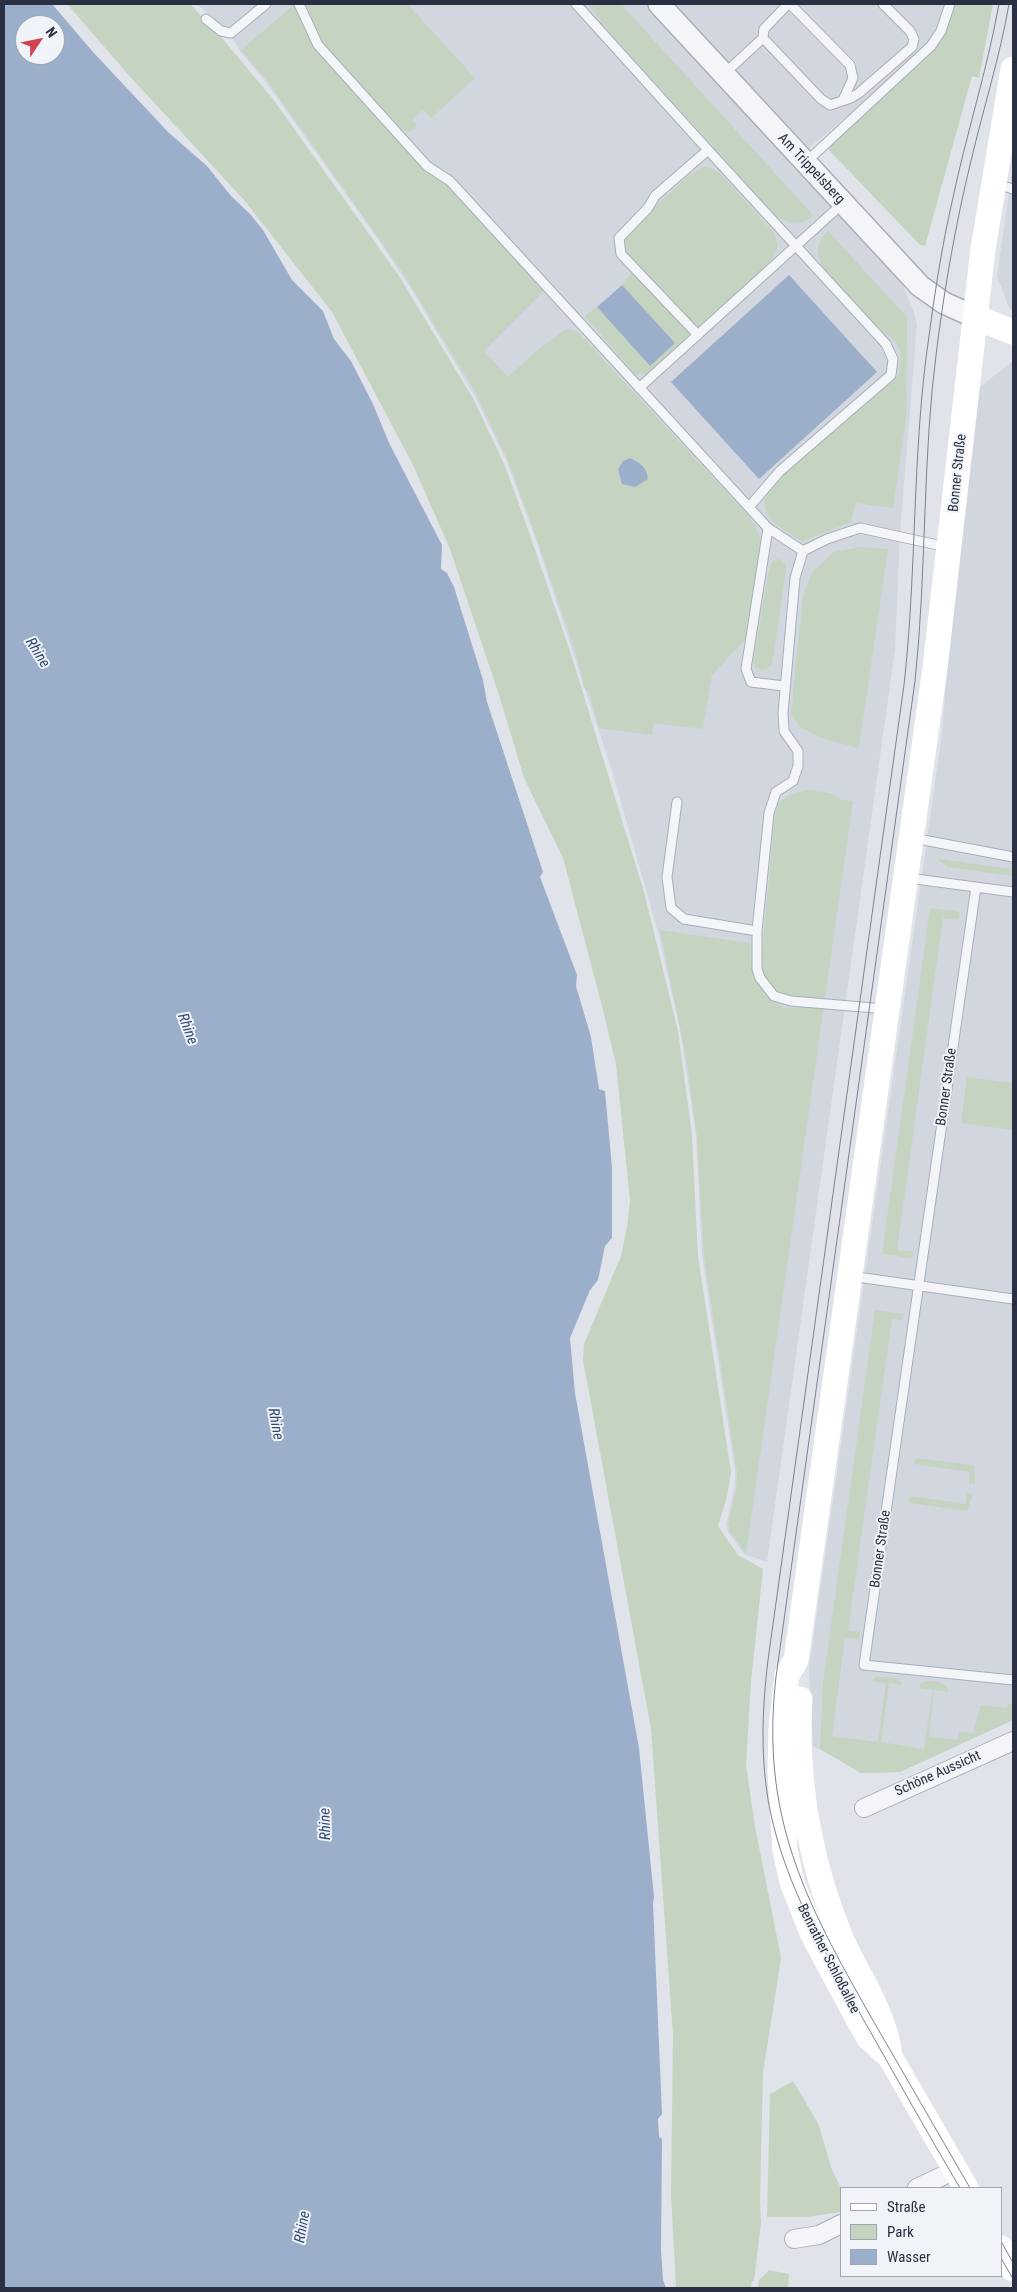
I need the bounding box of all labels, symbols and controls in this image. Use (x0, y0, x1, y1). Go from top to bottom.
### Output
north arrow (15, 15, 65, 65)
text: N (43, 24, 61, 40)
street label: Am Trippelsberg (774, 130, 848, 208)
street label: Bonner Straße (946, 433, 970, 513)
water label: Rhine (21, 635, 53, 671)
water label: Rhine (173, 1011, 201, 1047)
street label: Bonner Straße (933, 1047, 961, 1127)
water label: Rhine (263, 1407, 287, 1441)
street label: Bonner Straße (867, 1509, 895, 1589)
street label: Schöne Aussicht (892, 1748, 984, 1800)
water label: Rhine (317, 1808, 335, 1840)
street label: Benrather Schloßallee (793, 1901, 863, 2017)
legend (840, 2187, 1002, 2277)
text: Straße (887, 2198, 926, 2216)
water label: Rhine (291, 2210, 315, 2244)
text: Park (887, 2223, 914, 2241)
text: Wasser (887, 2248, 931, 2266)

